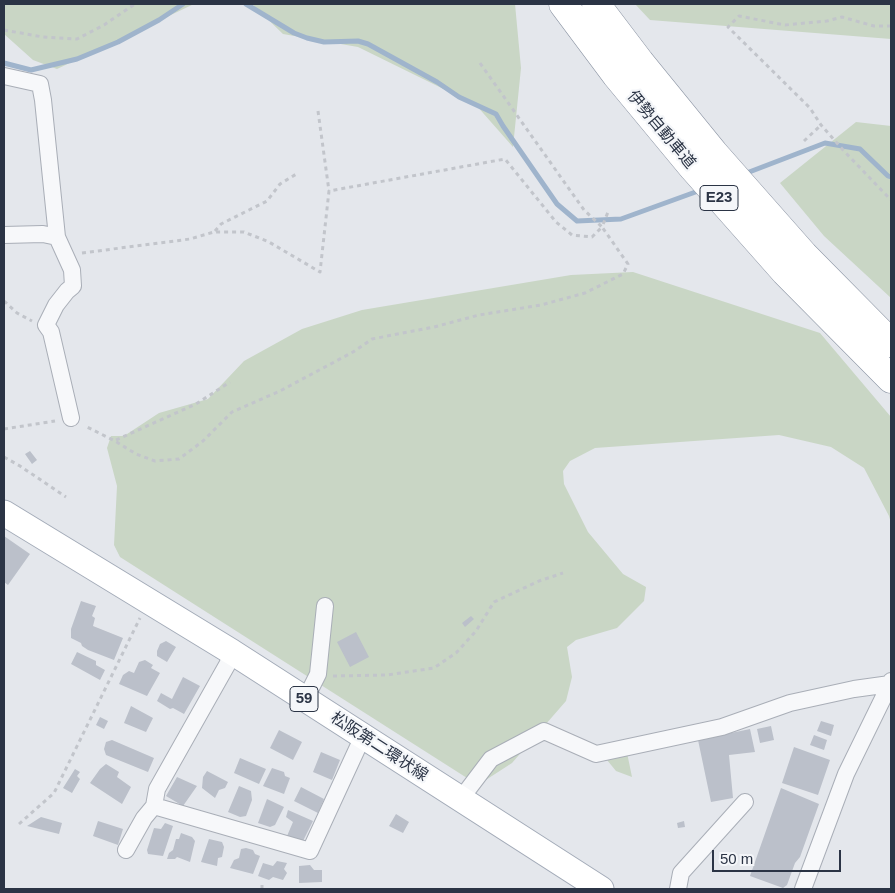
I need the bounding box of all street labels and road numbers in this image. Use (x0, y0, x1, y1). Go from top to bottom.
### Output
street label: 伊勢自動車道 (623, 87, 699, 173)
road number: E23 (700, 186, 738, 210)
road number: 59 (290, 686, 318, 712)
street label: 松阪第二環状線 (327, 708, 431, 786)

